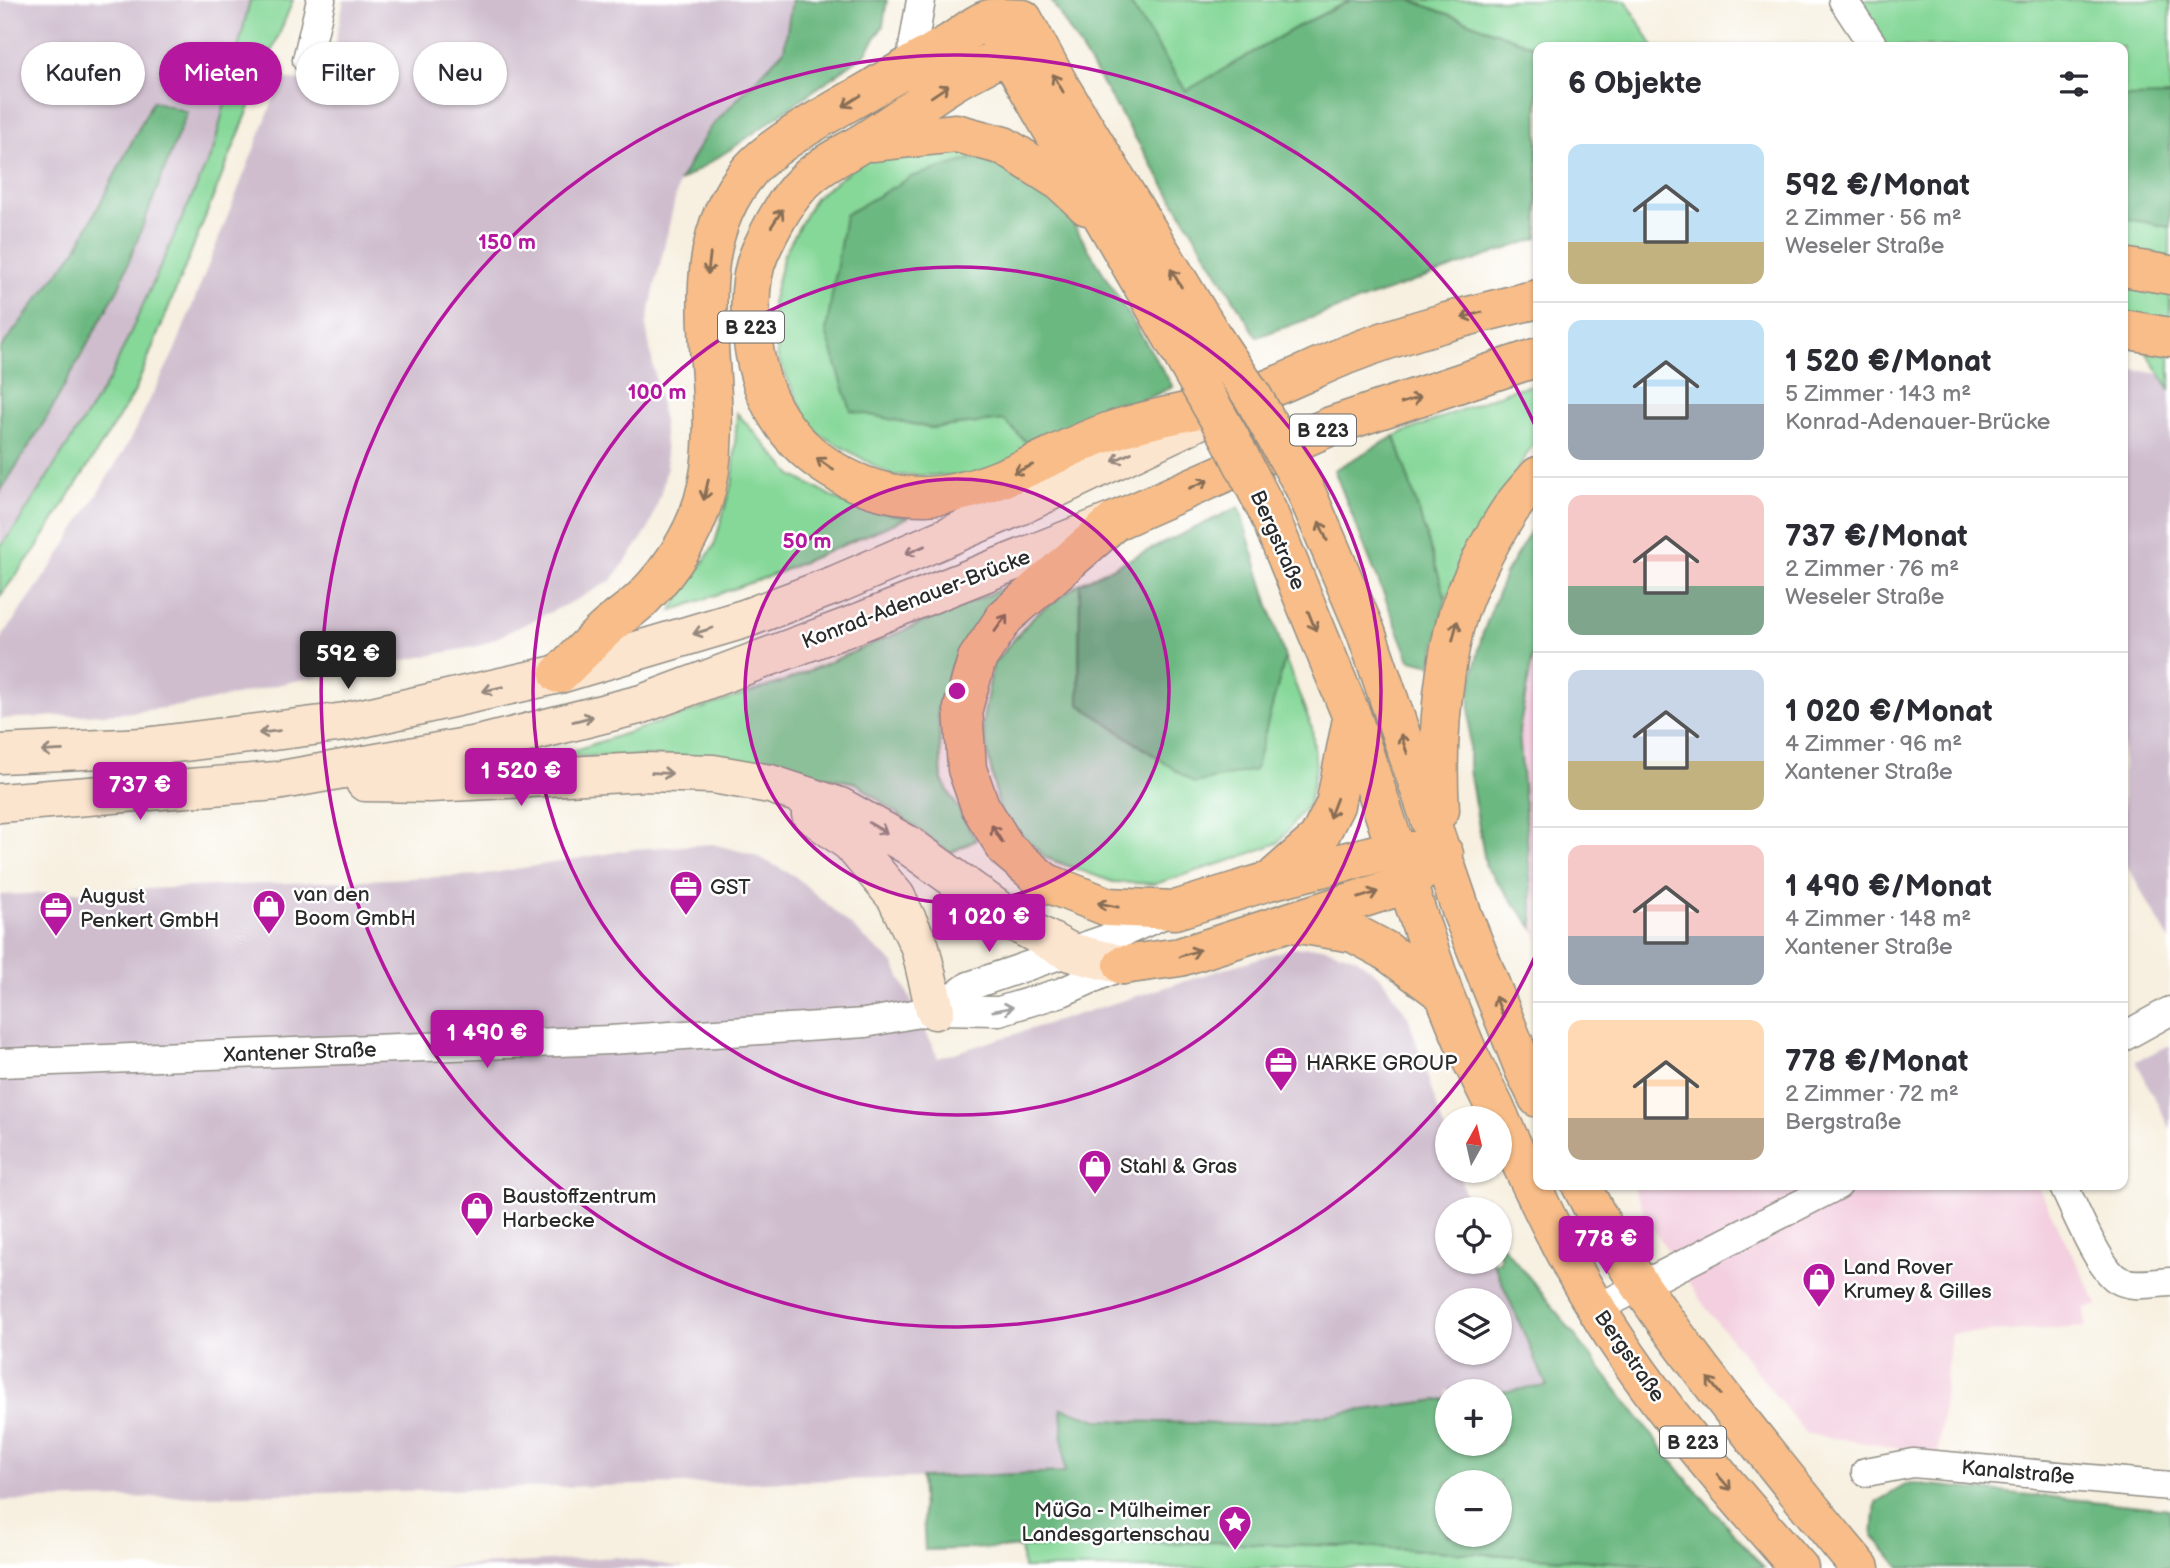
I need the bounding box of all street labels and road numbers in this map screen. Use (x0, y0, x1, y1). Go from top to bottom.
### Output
road number: B 223 (718, 312, 784, 342)
road number: B 223 (1290, 414, 1356, 446)
street label: Bergstraße (1245, 487, 1311, 594)
street label: Konrad-Adenauer-Brücke (799, 544, 1034, 655)
street label: Xantener Straße (222, 1037, 377, 1068)
street label: Bergstraße (1589, 1306, 1670, 1407)
road number: B 223 (1660, 1426, 1726, 1458)
street label: Kanalstraße (1960, 1455, 2076, 1490)

